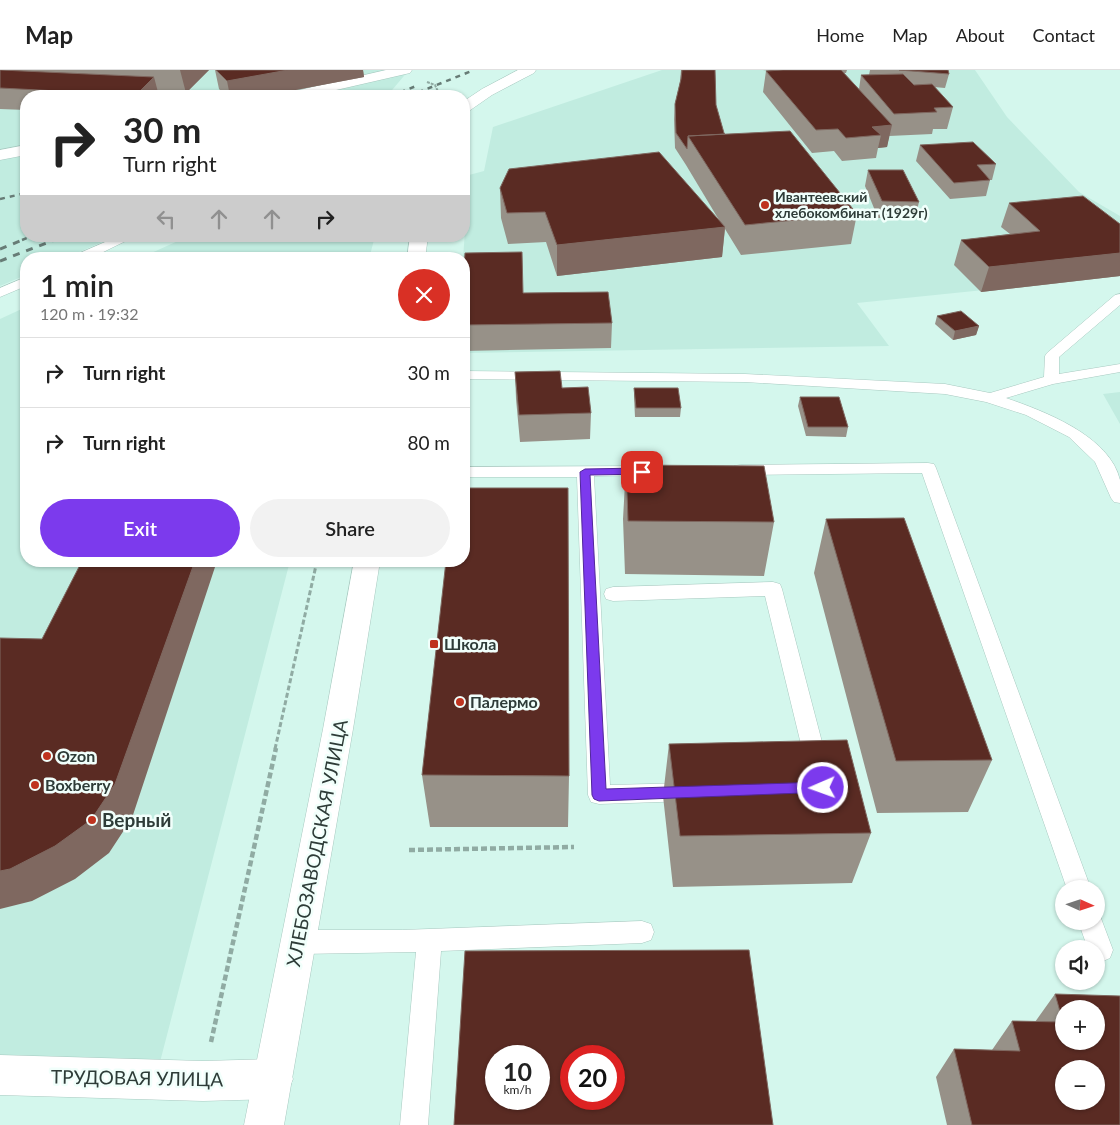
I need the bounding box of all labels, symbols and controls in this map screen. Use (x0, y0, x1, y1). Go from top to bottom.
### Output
text: Map (25, 20, 73, 49)
text: Home (816, 24, 864, 46)
text: Map (892, 24, 928, 46)
text: About (956, 24, 1005, 46)
text: Contact (1033, 24, 1095, 46)
text: 30 m (123, 108, 201, 150)
icon: right (40, 110, 105, 175)
text: Turn right (123, 150, 217, 177)
place label: Ивантеевский хлебокомбинат (1929г) (775, 188, 928, 221)
marker: Ивантеевский хлебокомбинат (1929г) (759, 199, 771, 211)
icon: left (152, 205, 180, 233)
icon: ahead (205, 205, 233, 233)
icon: ahead (258, 205, 286, 233)
icon: right (311, 205, 339, 233)
text: 1 min (40, 267, 114, 303)
button: close (398, 269, 450, 321)
text: 120 m · 19:32 (40, 304, 139, 323)
icon: right (40, 359, 68, 387)
text: Turn right (83, 361, 165, 384)
text: 30 m (407, 361, 450, 384)
icon: right (40, 429, 68, 457)
text: Turn right (83, 431, 165, 454)
text: 80 m (407, 431, 450, 454)
pin (621, 451, 663, 493)
icon: arrive (628, 458, 656, 486)
button: Exit (40, 499, 240, 557)
button: Share (250, 499, 450, 557)
place label: Школа (444, 634, 496, 653)
marker: Школа (428, 638, 440, 650)
place label: Палермо (470, 692, 538, 711)
marker: Палермо (454, 696, 466, 708)
street label: ХЛЕБОЗАВОДСКАЯ УЛИЦА (281, 717, 352, 969)
place label: Ozon (57, 746, 95, 765)
marker: Ozon (41, 750, 53, 762)
position arrow (796, 761, 848, 813)
place label: Boxberry (45, 775, 111, 794)
marker: Boxberry (29, 779, 41, 791)
place label: Верный (102, 808, 171, 831)
marker: Верный (86, 814, 98, 826)
north arrow (1055, 880, 1105, 930)
map controls (1055, 880, 1105, 1110)
button: sound (1055, 940, 1105, 990)
button: + (1055, 1000, 1105, 1050)
speed limit sign: 20 (560, 1045, 625, 1110)
text: 10 (503, 1056, 532, 1086)
button: − (1055, 1060, 1105, 1110)
street label: ТРУДОВАЯ УЛИЦА (51, 1064, 223, 1091)
text: km/h (503, 1082, 532, 1097)

